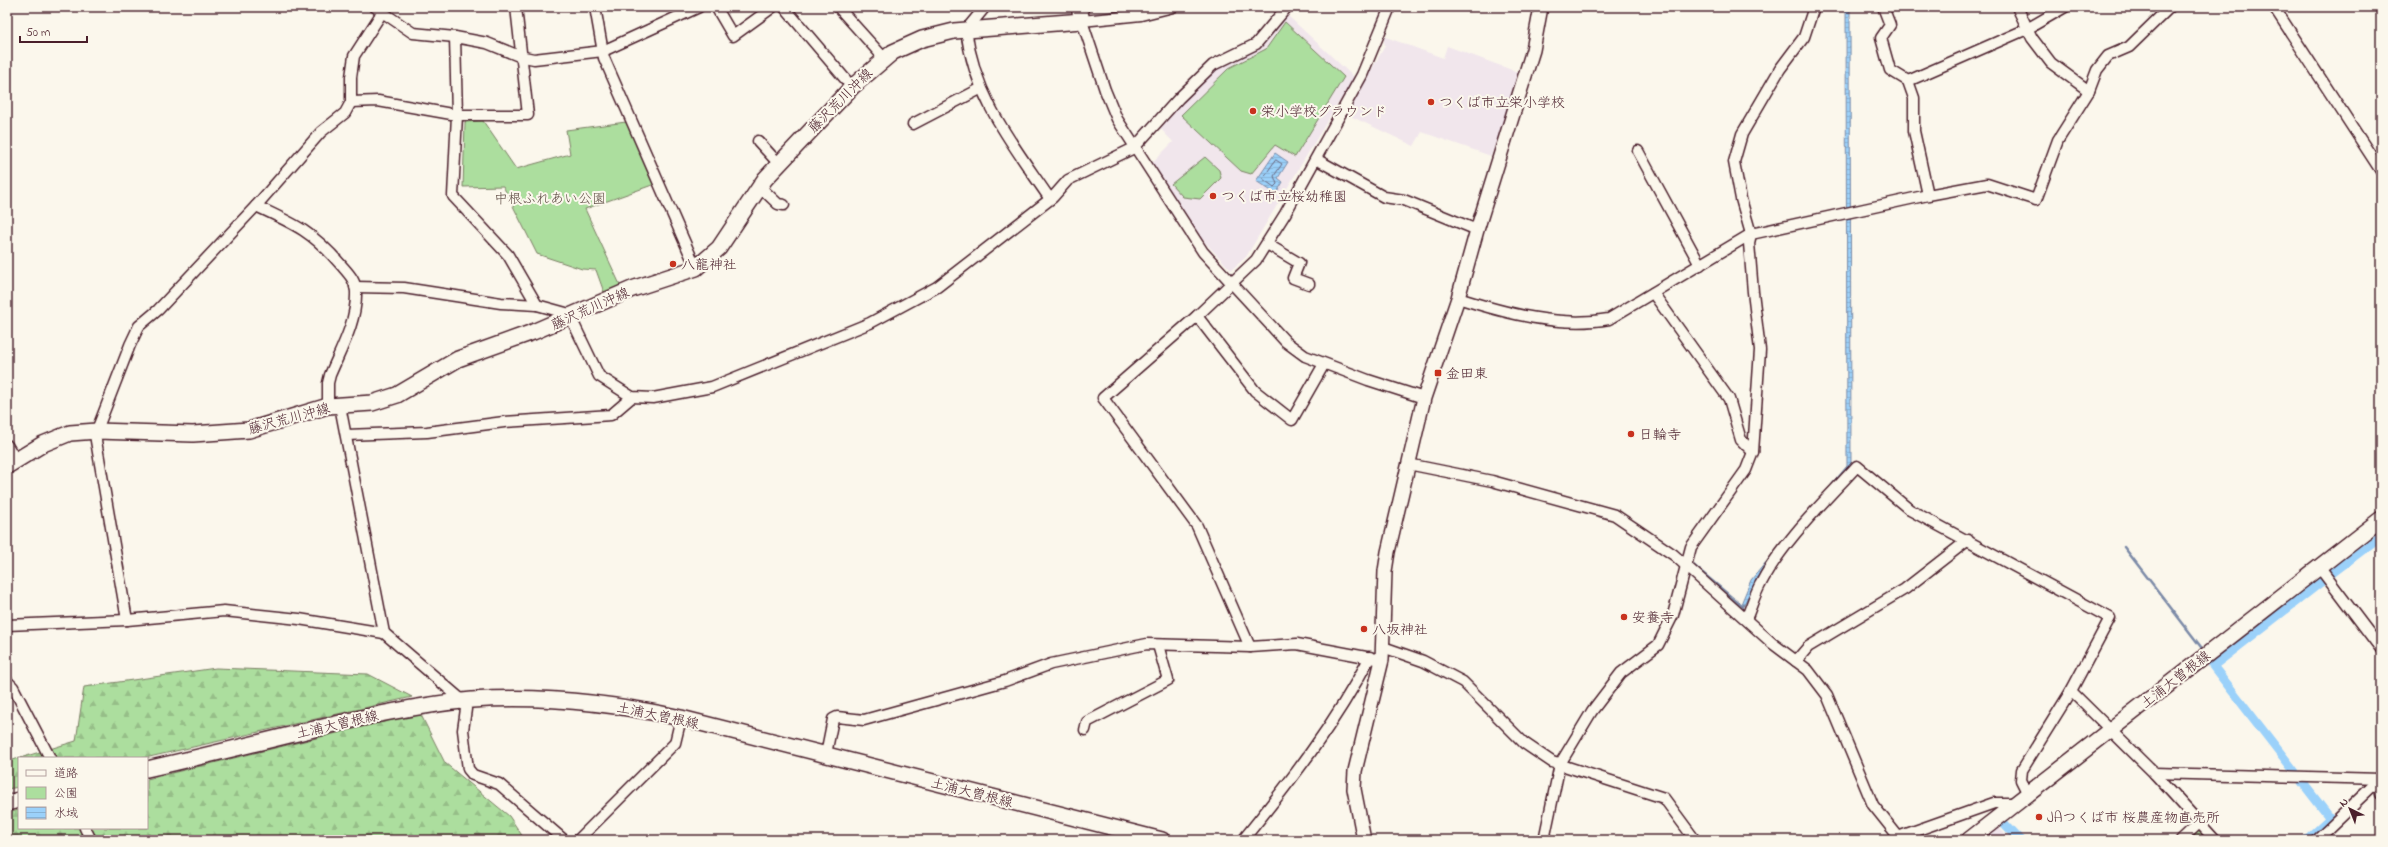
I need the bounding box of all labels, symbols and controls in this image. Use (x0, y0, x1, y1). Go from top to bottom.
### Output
scale bar (20, 18, 87, 44)
text: 50 m (26, 24, 50, 42)
street label: 藤沢荒川沖線 (804, 64, 878, 138)
place label: つくば市立栄小学校 (1439, 93, 1565, 114)
marker: つくば市立栄小学校 (1426, 97, 1436, 107)
place label: 栄小学校グラウンド (1261, 102, 1387, 123)
marker: 栄小学校グラウンド (1248, 106, 1258, 116)
place label: つくば市立桜幼稚園 (1221, 187, 1347, 208)
park label: 中根ふれあい公園 (494, 189, 606, 210)
marker: つくば市立桜幼稚園 (1208, 191, 1218, 201)
place label: 八龍神社 (681, 255, 737, 276)
marker: 八龍神社 (668, 259, 678, 269)
street label: 藤沢荒川沖線 (548, 283, 633, 336)
place label: 金田東 (1446, 364, 1488, 385)
marker: 金田東 (1433, 368, 1443, 378)
street label: 藤沢荒川沖線 (246, 398, 333, 440)
place label: 日輪寺 (1639, 425, 1681, 446)
marker: 日輪寺 (1626, 429, 1636, 439)
place label: 安養寺 (1632, 608, 1674, 629)
marker: 安養寺 (1619, 612, 1629, 622)
place label: 八坂神社 (1372, 620, 1428, 641)
marker: 八坂神社 (1359, 624, 1369, 634)
street label: 土浦大曽根線 (2136, 646, 2215, 714)
street label: 土浦大曽根線 (614, 697, 701, 735)
street label: 土浦大曽根線 (294, 706, 381, 745)
legend (18, 757, 148, 829)
text: 道路 (54, 765, 78, 783)
street label: 土浦大曽根線 (928, 773, 1015, 814)
text: 公園 (54, 785, 78, 803)
north arrow (2330, 789, 2370, 829)
text: N (2336, 794, 2352, 811)
text: 水域 (54, 805, 78, 823)
place label: JAつくば市 桜農産物直売所 (2047, 808, 2220, 829)
marker: JAつくば市 桜農産物直売所 (2034, 812, 2044, 822)

